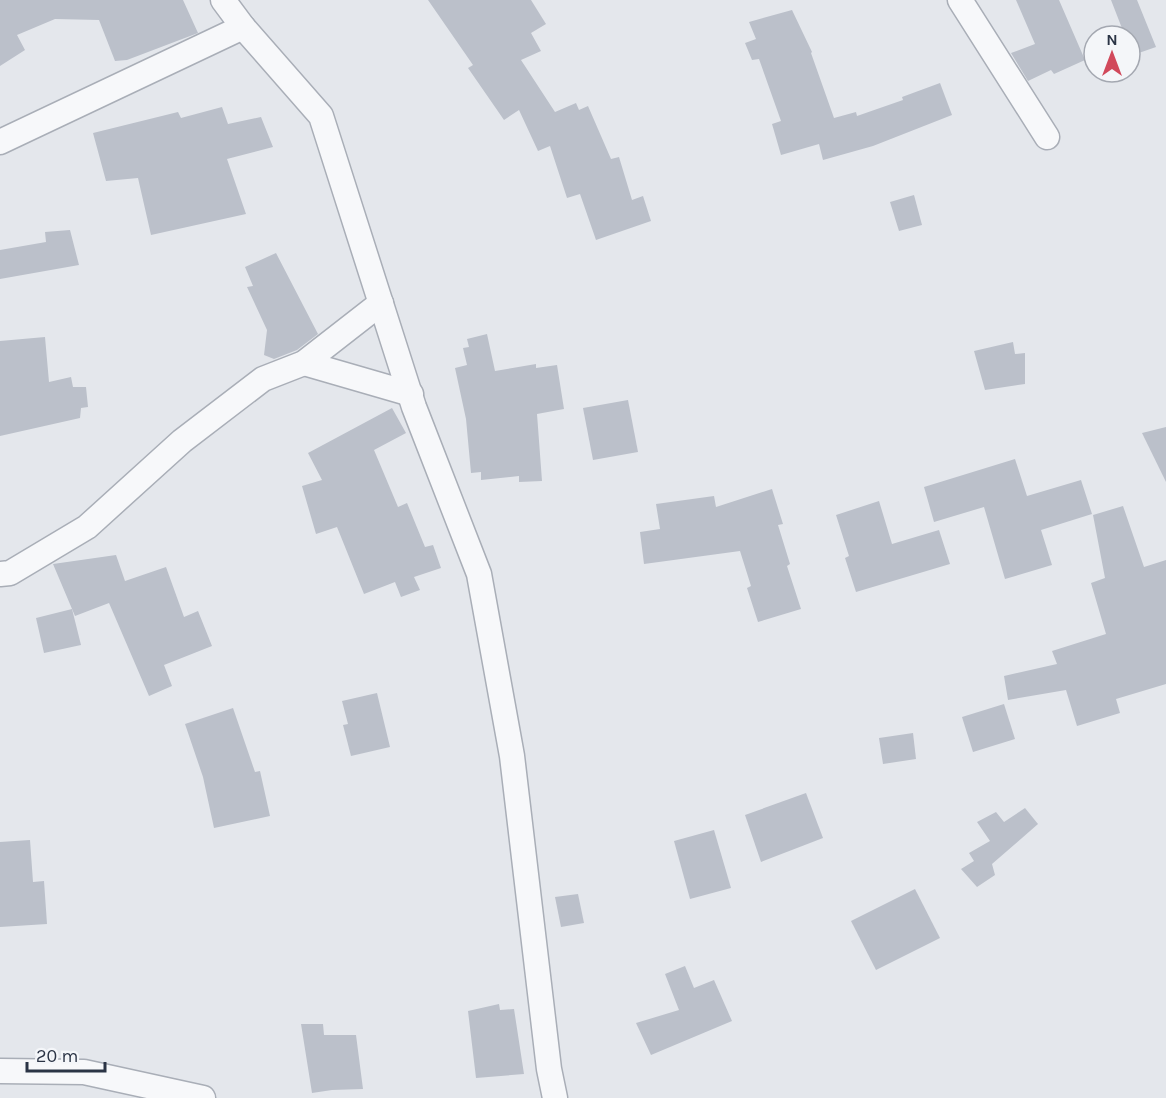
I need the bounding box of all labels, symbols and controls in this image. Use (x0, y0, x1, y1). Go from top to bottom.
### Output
north arrow (1082, 24, 1142, 84)
text: N (1106, 30, 1118, 49)
scale bar (27, 1035, 105, 1073)
text: 20 m (36, 1045, 78, 1067)

